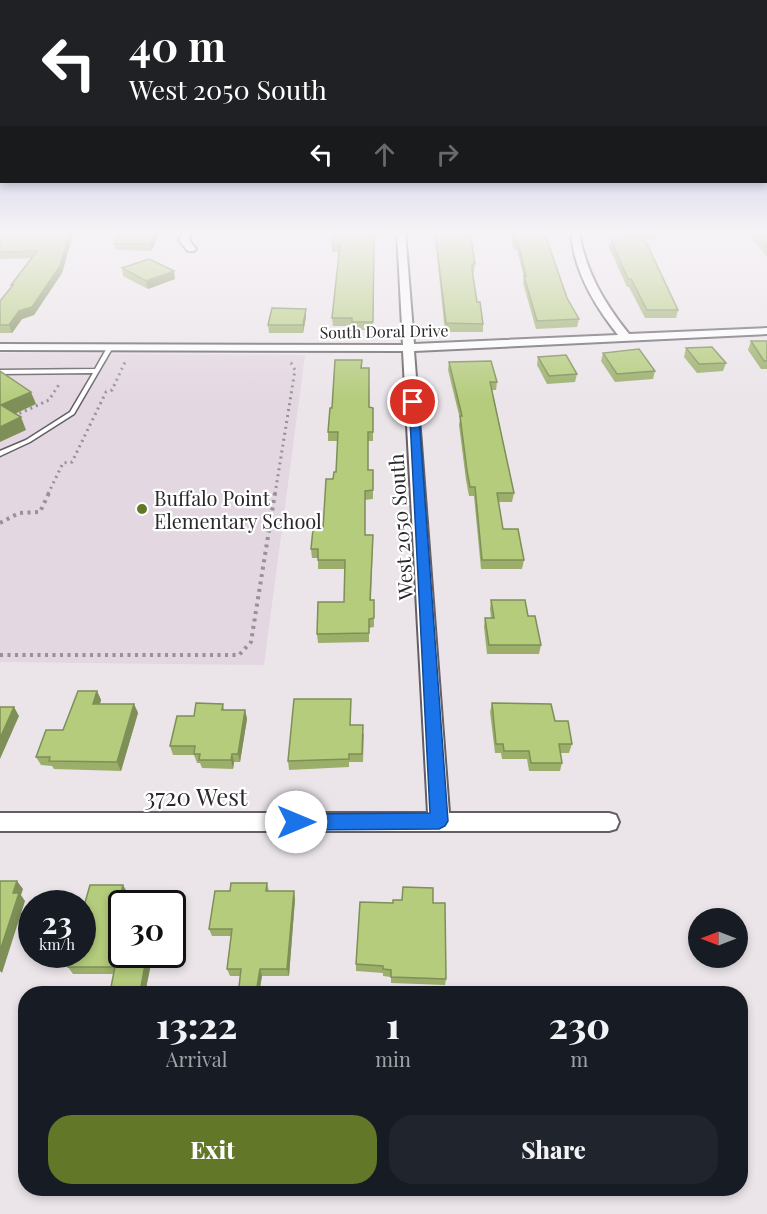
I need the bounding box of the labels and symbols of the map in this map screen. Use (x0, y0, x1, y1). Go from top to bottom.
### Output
street label: South Doral Drive (319, 319, 449, 343)
pin (387, 376, 438, 427)
street label: West 2050 South (381, 453, 419, 602)
place label: Buffalo Point Elementary School (154, 484, 322, 534)
marker: Buffalo Point Elementary School (135, 502, 149, 516)
street label: 3720 West (144, 780, 248, 812)
position arrow (264, 790, 328, 854)
speed limit sign: 30 (108, 890, 186, 968)
north arrow (688, 908, 748, 968)

